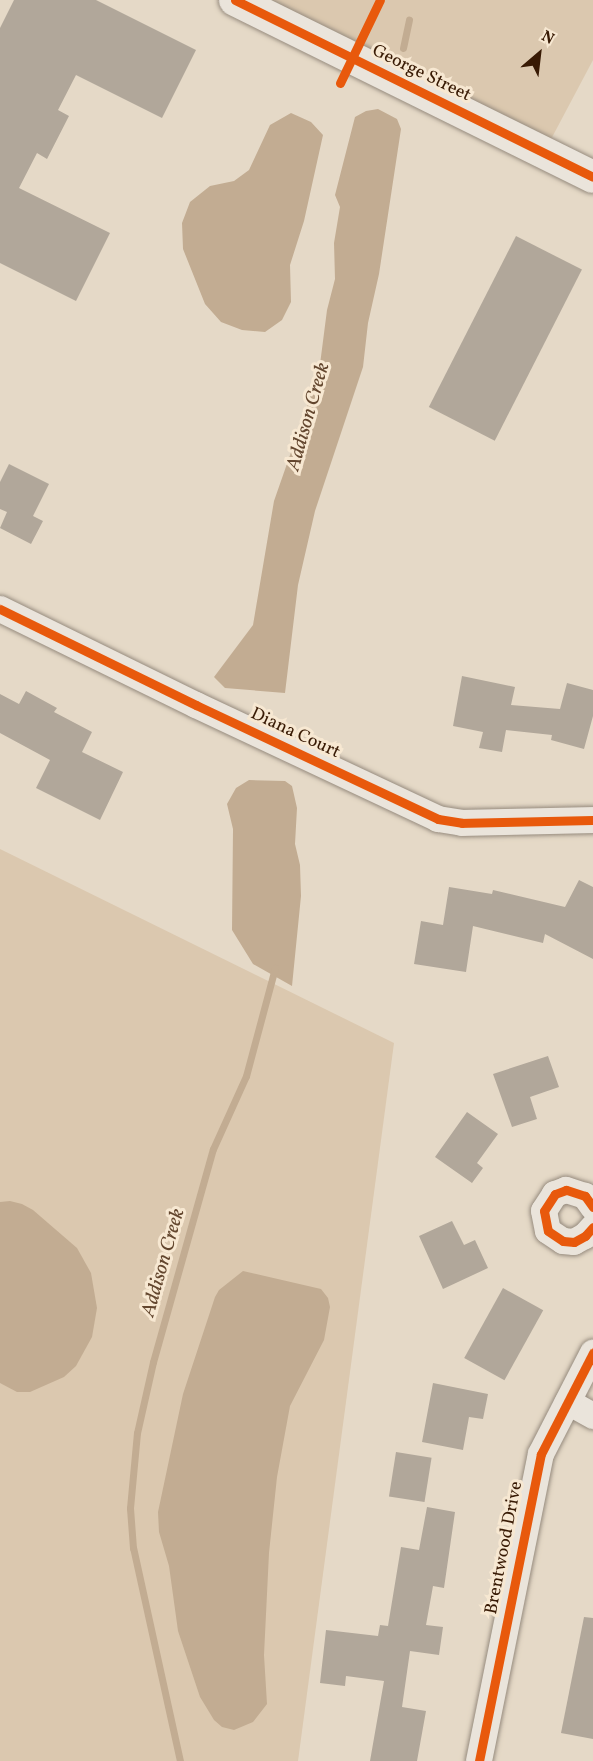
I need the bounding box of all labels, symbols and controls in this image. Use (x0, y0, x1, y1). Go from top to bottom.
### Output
north arrow (509, 24, 569, 84)
text: N (537, 26, 558, 51)
street label: George Street (368, 41, 474, 107)
water label: Addison Creek (282, 360, 336, 474)
street label: Diana Court (247, 704, 343, 764)
water label: Addison Creek (137, 1206, 191, 1320)
street label: Brentwood Drive (482, 1480, 528, 1616)

